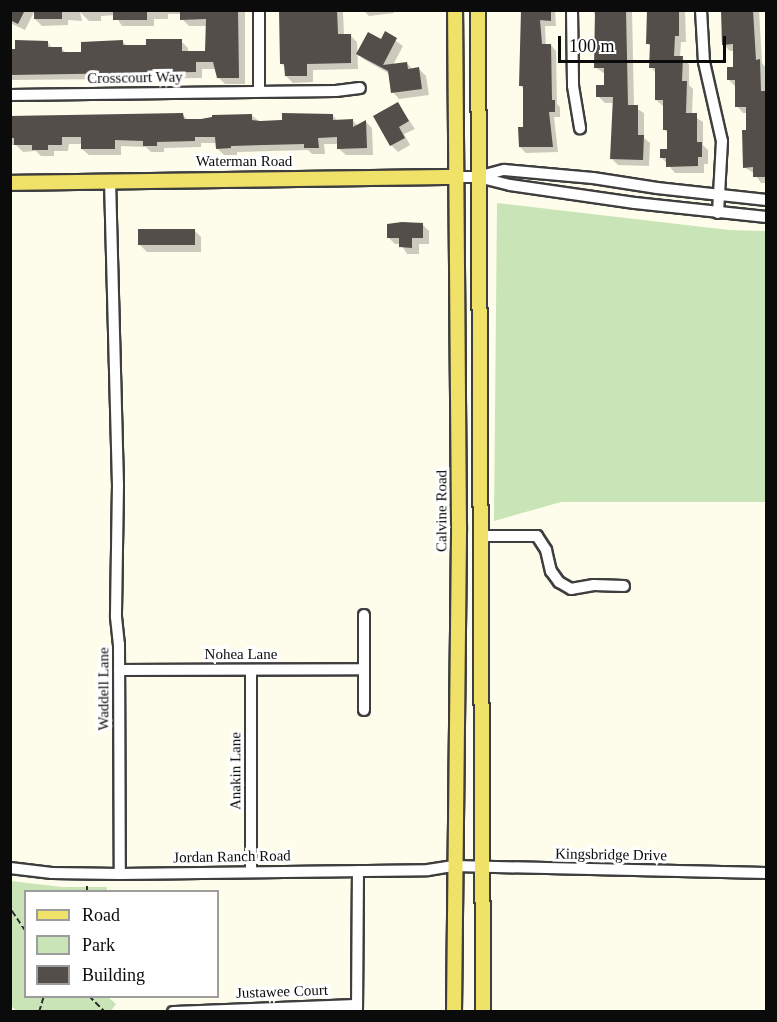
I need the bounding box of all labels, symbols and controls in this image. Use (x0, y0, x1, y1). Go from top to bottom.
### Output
scale bar (561, 24, 729, 62)
text: 100 m (569, 36, 615, 56)
street label: Crosscourt Way (87, 68, 183, 88)
street label: Waterman Road (196, 153, 292, 171)
street label: Calvine Road (433, 470, 451, 552)
street label: Nohea Lane (205, 646, 277, 664)
street label: Waddell Lane (95, 647, 113, 731)
street label: Anakin Lane (227, 732, 245, 810)
street label: Kingsbridge Drive (555, 845, 667, 865)
street label: Jordan Ranch Road (173, 847, 291, 867)
legend (24, 890, 219, 998)
text: Road (82, 905, 120, 925)
text: Park (82, 935, 115, 955)
text: Building (82, 965, 145, 985)
street label: Justawee Court (236, 981, 328, 1003)

